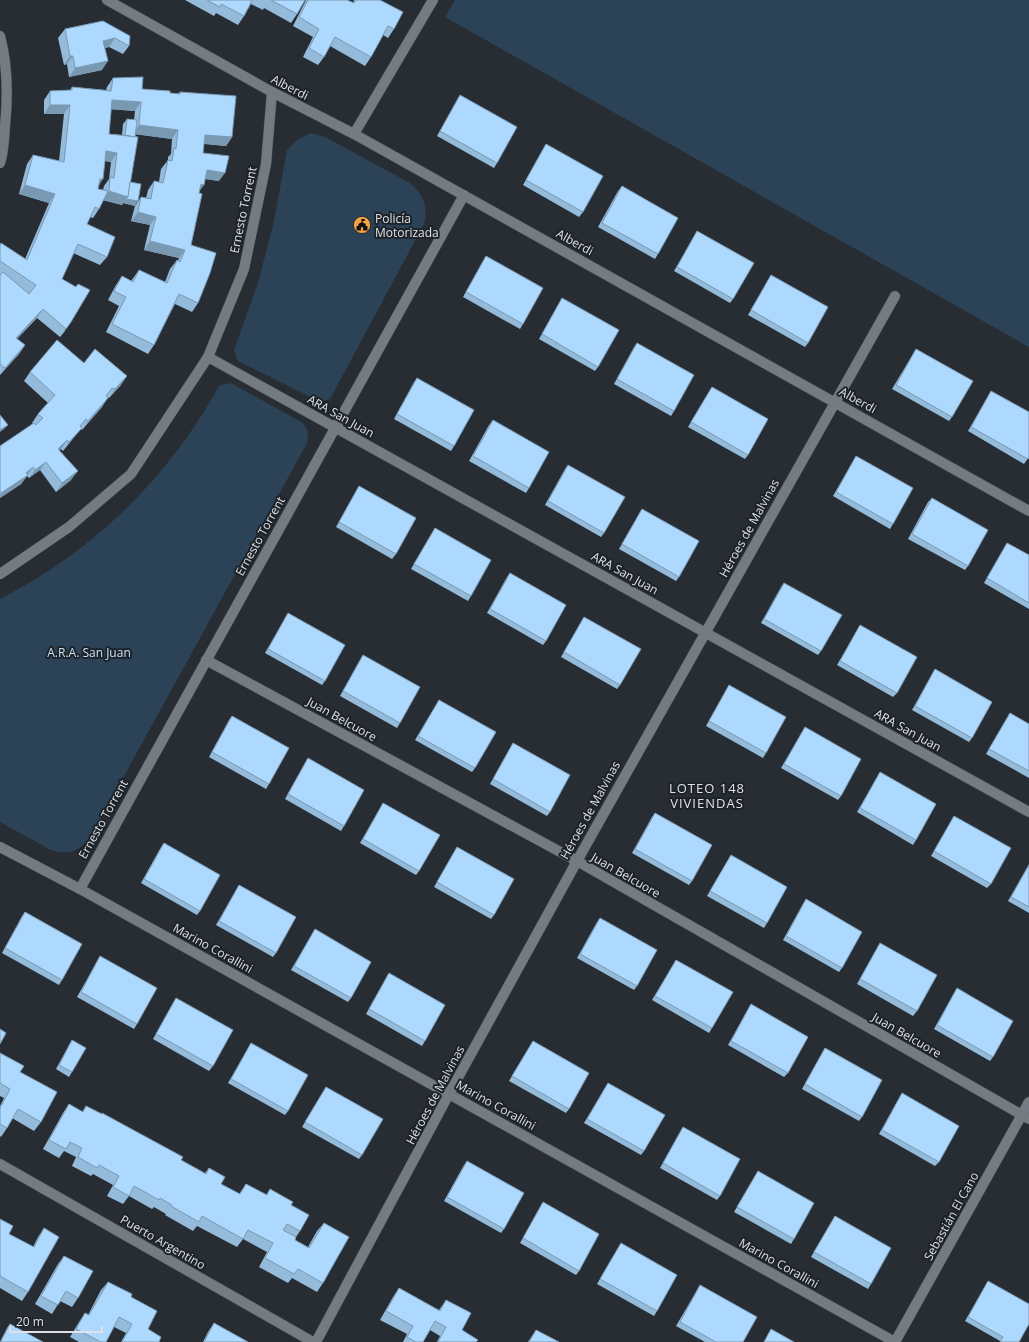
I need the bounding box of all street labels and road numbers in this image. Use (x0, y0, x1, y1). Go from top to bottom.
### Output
street label: Alberdi (268, 70, 312, 104)
street label: Ernesto Torrent (226, 165, 260, 255)
street label: Alberdi (553, 225, 597, 259)
street label: Alberdi (836, 383, 880, 417)
street label: ARA San Juan (304, 391, 378, 441)
street label: Héroes de Malvinas (715, 476, 783, 580)
street label: Ernesto Torrent (231, 493, 289, 579)
street label: ARA San Juan (588, 548, 662, 598)
street label: Juan Belcuore (303, 692, 380, 745)
street label: ARA San Juan (871, 705, 945, 755)
street label: Héroes de Malvinas (556, 758, 624, 862)
street label: Ernesto Torrent (74, 776, 132, 862)
street label: Juan Belcuore (587, 848, 664, 902)
street label: Marino Corallini (170, 919, 256, 977)
street label: Juan Belcuore (868, 1008, 945, 1062)
street label: Héroes de Malvinas (402, 1042, 468, 1147)
street label: Marino Corallini (453, 1076, 539, 1134)
street label: Sebastián El Cano (920, 1169, 982, 1263)
street label: Puerto Argentino (117, 1211, 209, 1273)
street label: Marino Corallini (736, 1234, 822, 1292)

